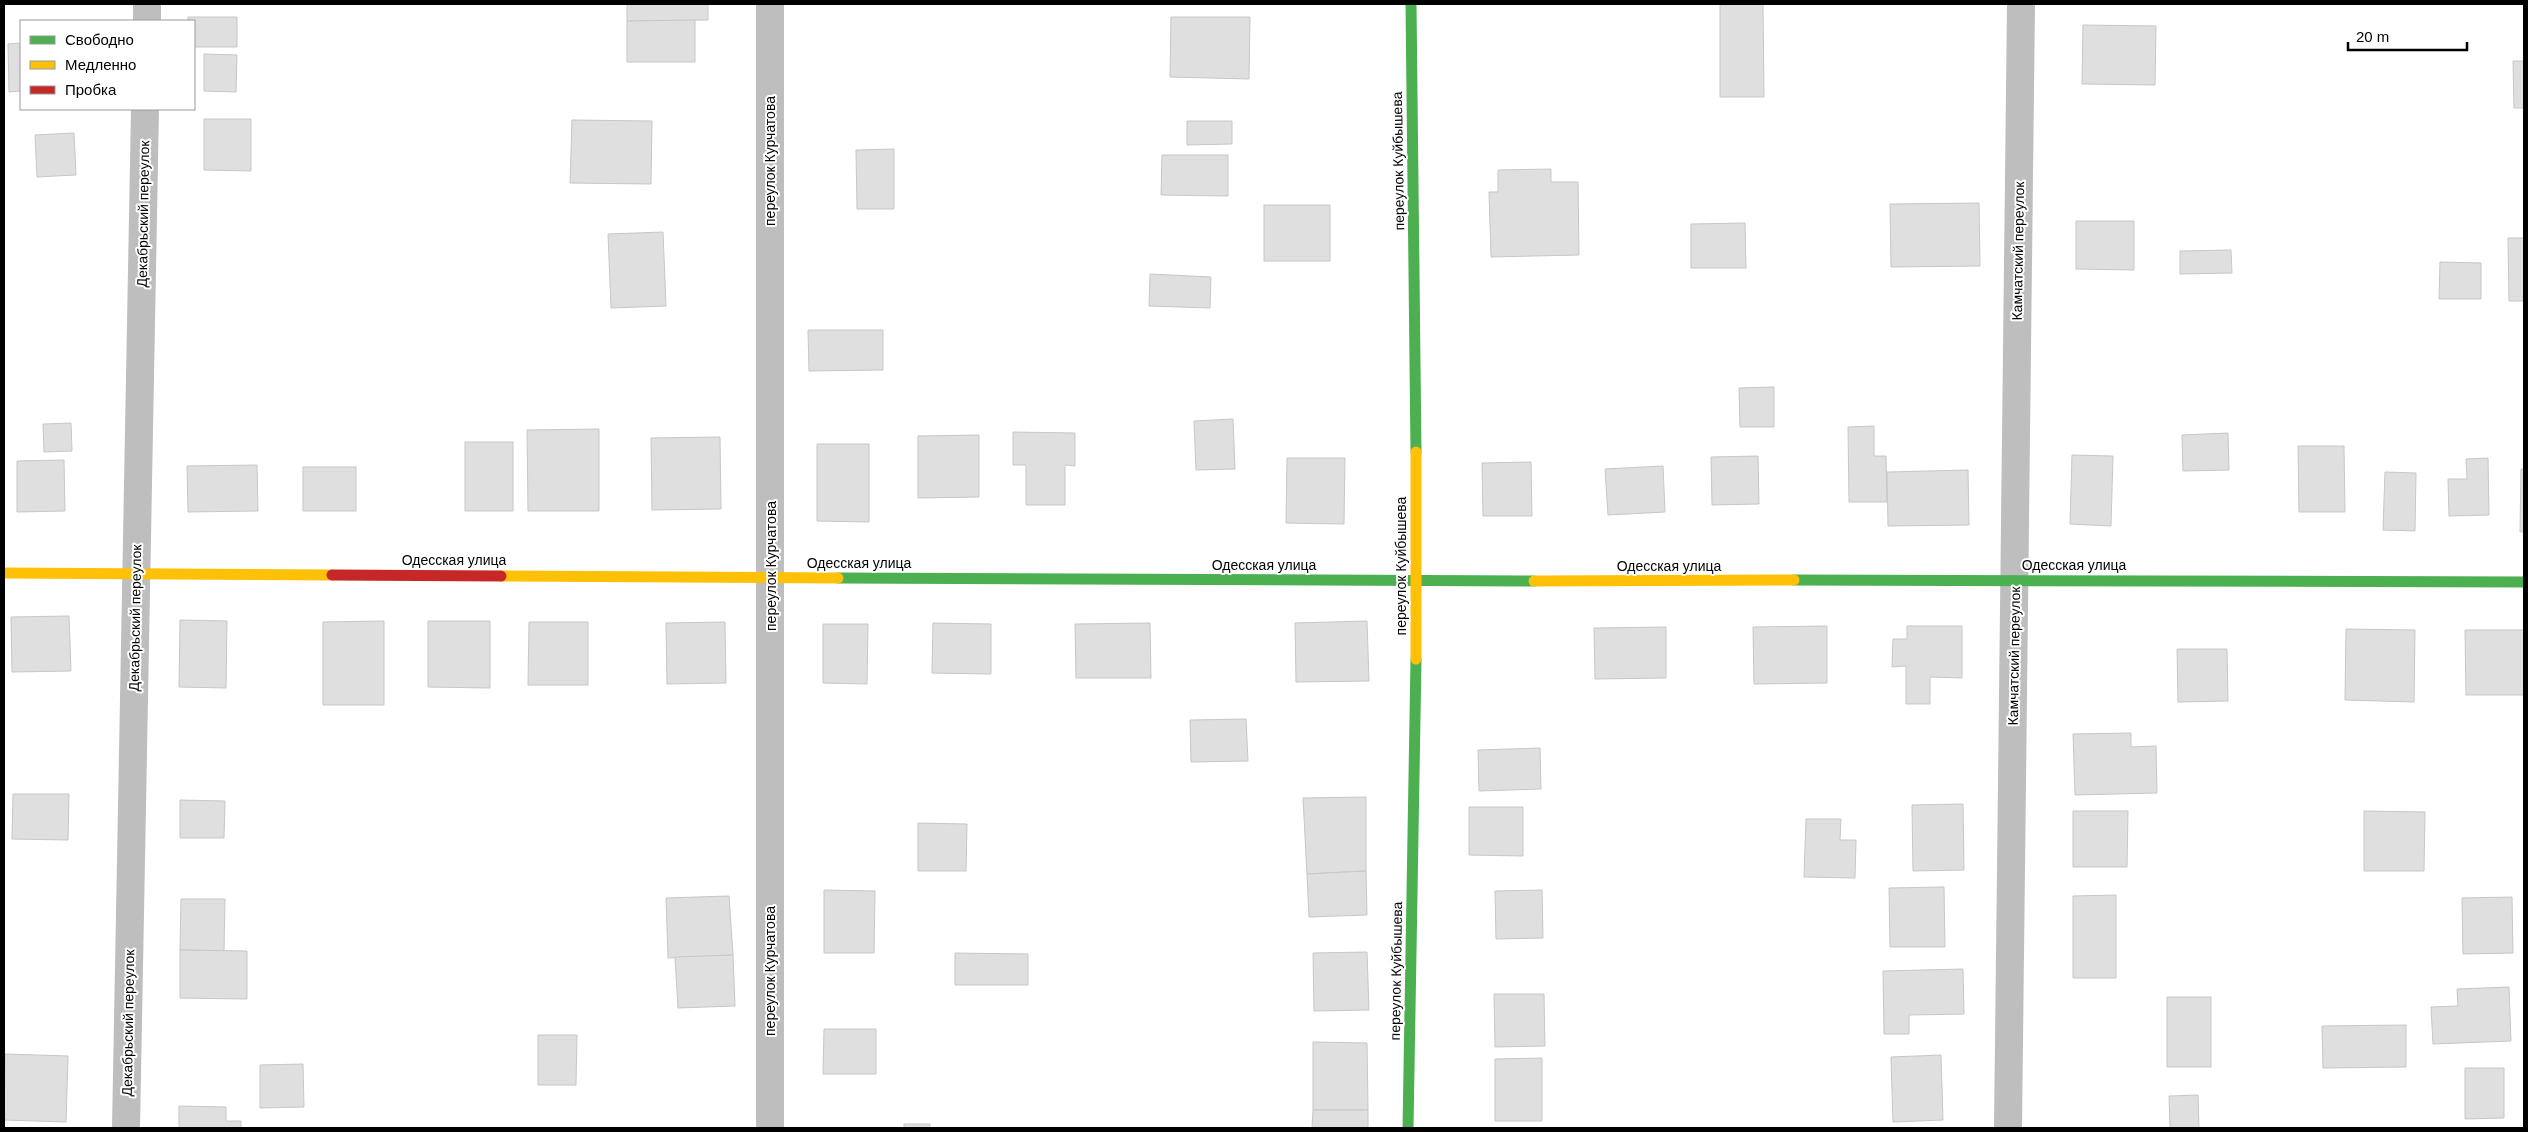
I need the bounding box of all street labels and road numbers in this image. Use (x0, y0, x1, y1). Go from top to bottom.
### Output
street label: переулок Куйбышева (1389, 91, 1407, 231)
street label: переулок Курчатова (762, 96, 778, 226)
street label: Декабрьский переулок (134, 140, 152, 288)
street label: Камчатский переулок (2009, 181, 2027, 321)
street label: переулок Куйбышева (1393, 496, 1409, 635)
street label: переулок Курчатова (763, 501, 779, 631)
street label: Декабрьский переулок (126, 544, 144, 692)
street label: Одесская улица (402, 552, 507, 568)
street label: Одесская улица (807, 555, 912, 571)
street label: Одесская улица (1212, 557, 1317, 573)
street label: Одесская улица (2022, 557, 2127, 573)
street label: Одесская улица (1617, 558, 1722, 574)
street label: Камчатский переулок (2005, 586, 2023, 726)
street label: переулок Куйбышева (1387, 901, 1405, 1041)
street label: переулок Курчатова (762, 906, 778, 1036)
street label: Декабрьский переулок (119, 949, 137, 1097)

